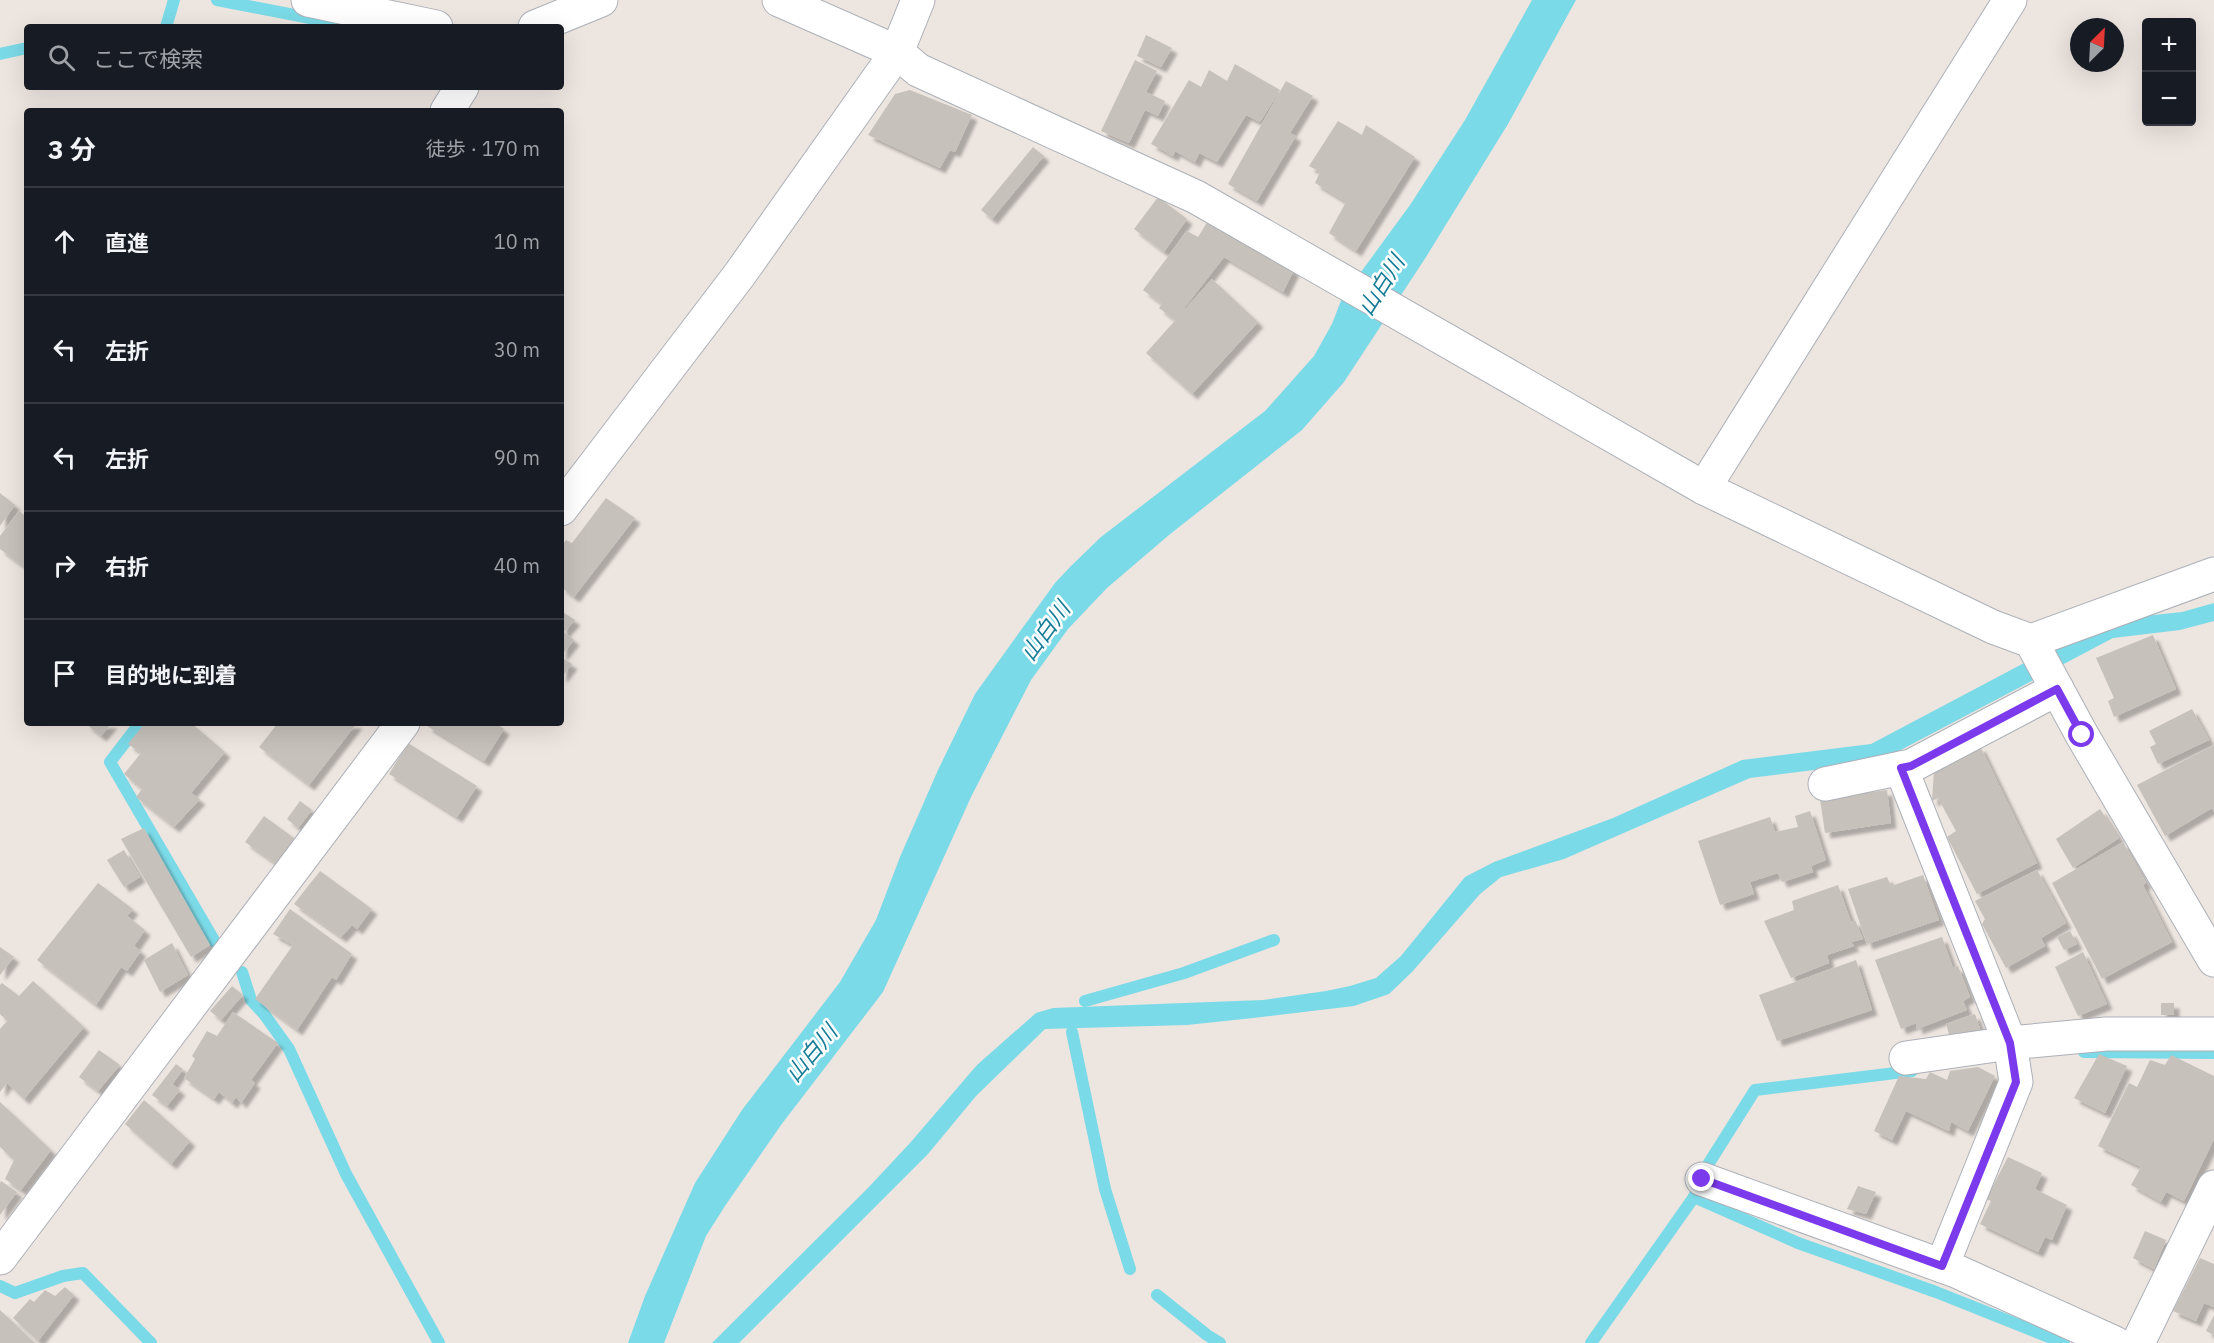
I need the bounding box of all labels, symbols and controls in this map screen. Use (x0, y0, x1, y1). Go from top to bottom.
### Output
north arrow (2070, 18, 2124, 72)
map controls (2142, 18, 2196, 126)
button: + (2142, 18, 2196, 72)
search box (24, 24, 564, 90)
icon: search (45, 41, 78, 74)
text: ここで検索 (93, 44, 203, 73)
button: − (2142, 72, 2196, 126)
text: 3 分 (48, 132, 96, 166)
text: 徒歩 · 170 m (426, 135, 540, 162)
icon: ahead (48, 225, 81, 258)
text: 直進 (105, 228, 149, 257)
text: 10 m (494, 228, 540, 255)
water label: 山白川 (1351, 247, 1411, 320)
icon: left (48, 333, 81, 366)
text: 左折 (105, 336, 149, 365)
text: 30 m (494, 336, 540, 363)
icon: left (48, 441, 81, 474)
text: 左折 (105, 444, 149, 473)
text: 90 m (494, 444, 540, 471)
icon: right (48, 549, 81, 582)
text: 右折 (105, 552, 149, 581)
text: 40 m (494, 552, 540, 579)
water label: 山白川 (1013, 594, 1077, 666)
icon: arrive (48, 657, 81, 690)
text: 目的地に到着 (105, 660, 237, 689)
route start (2068, 721, 2094, 747)
water label: 山白川 (778, 1017, 844, 1087)
route end (1688, 1165, 1714, 1191)

